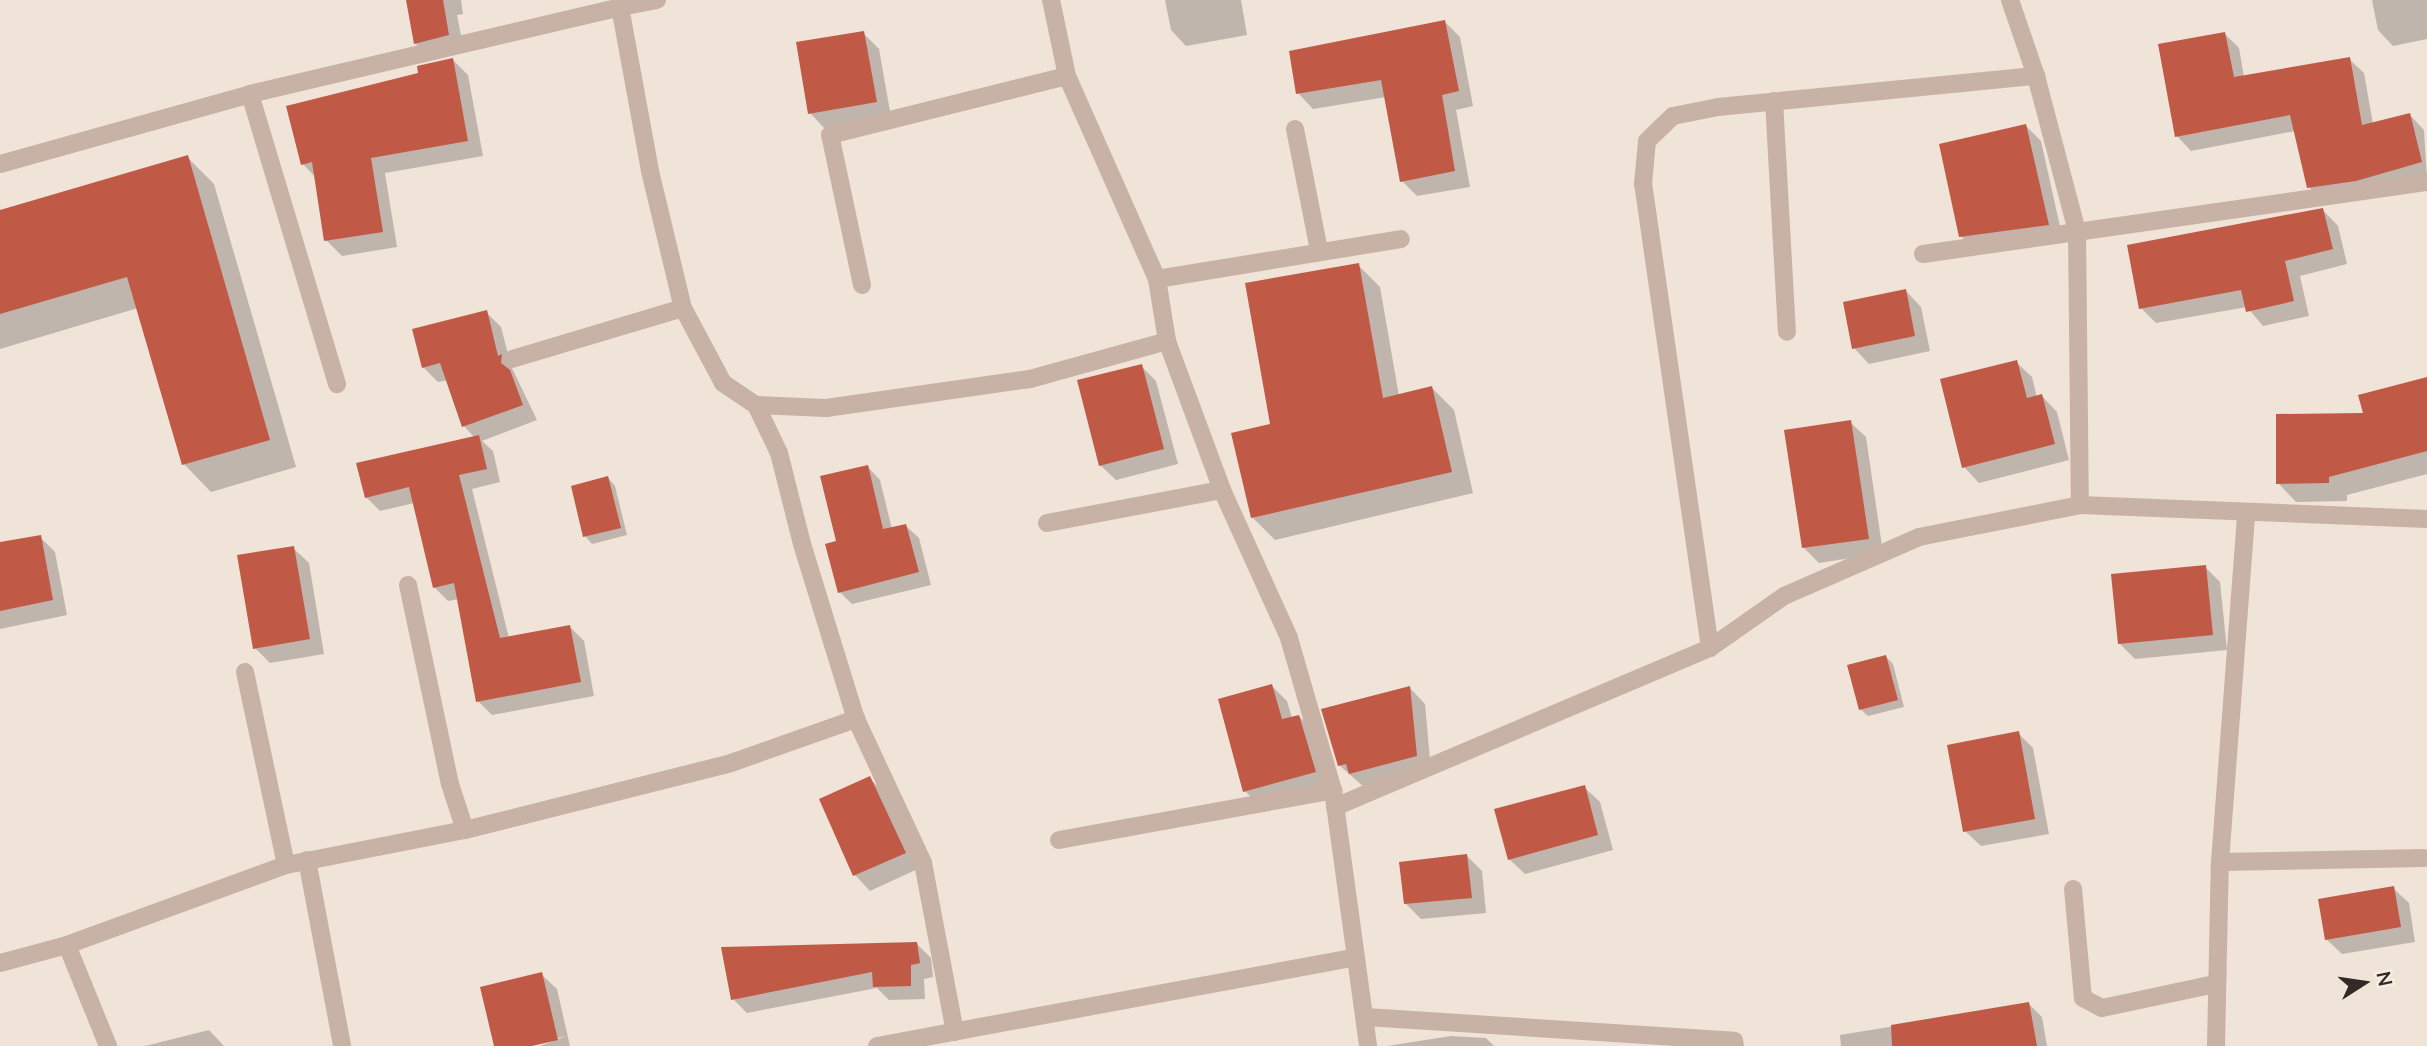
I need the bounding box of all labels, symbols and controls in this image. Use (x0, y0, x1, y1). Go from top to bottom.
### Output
north arrow (2329, 948, 2399, 1018)
text: N (2372, 969, 2398, 988)

